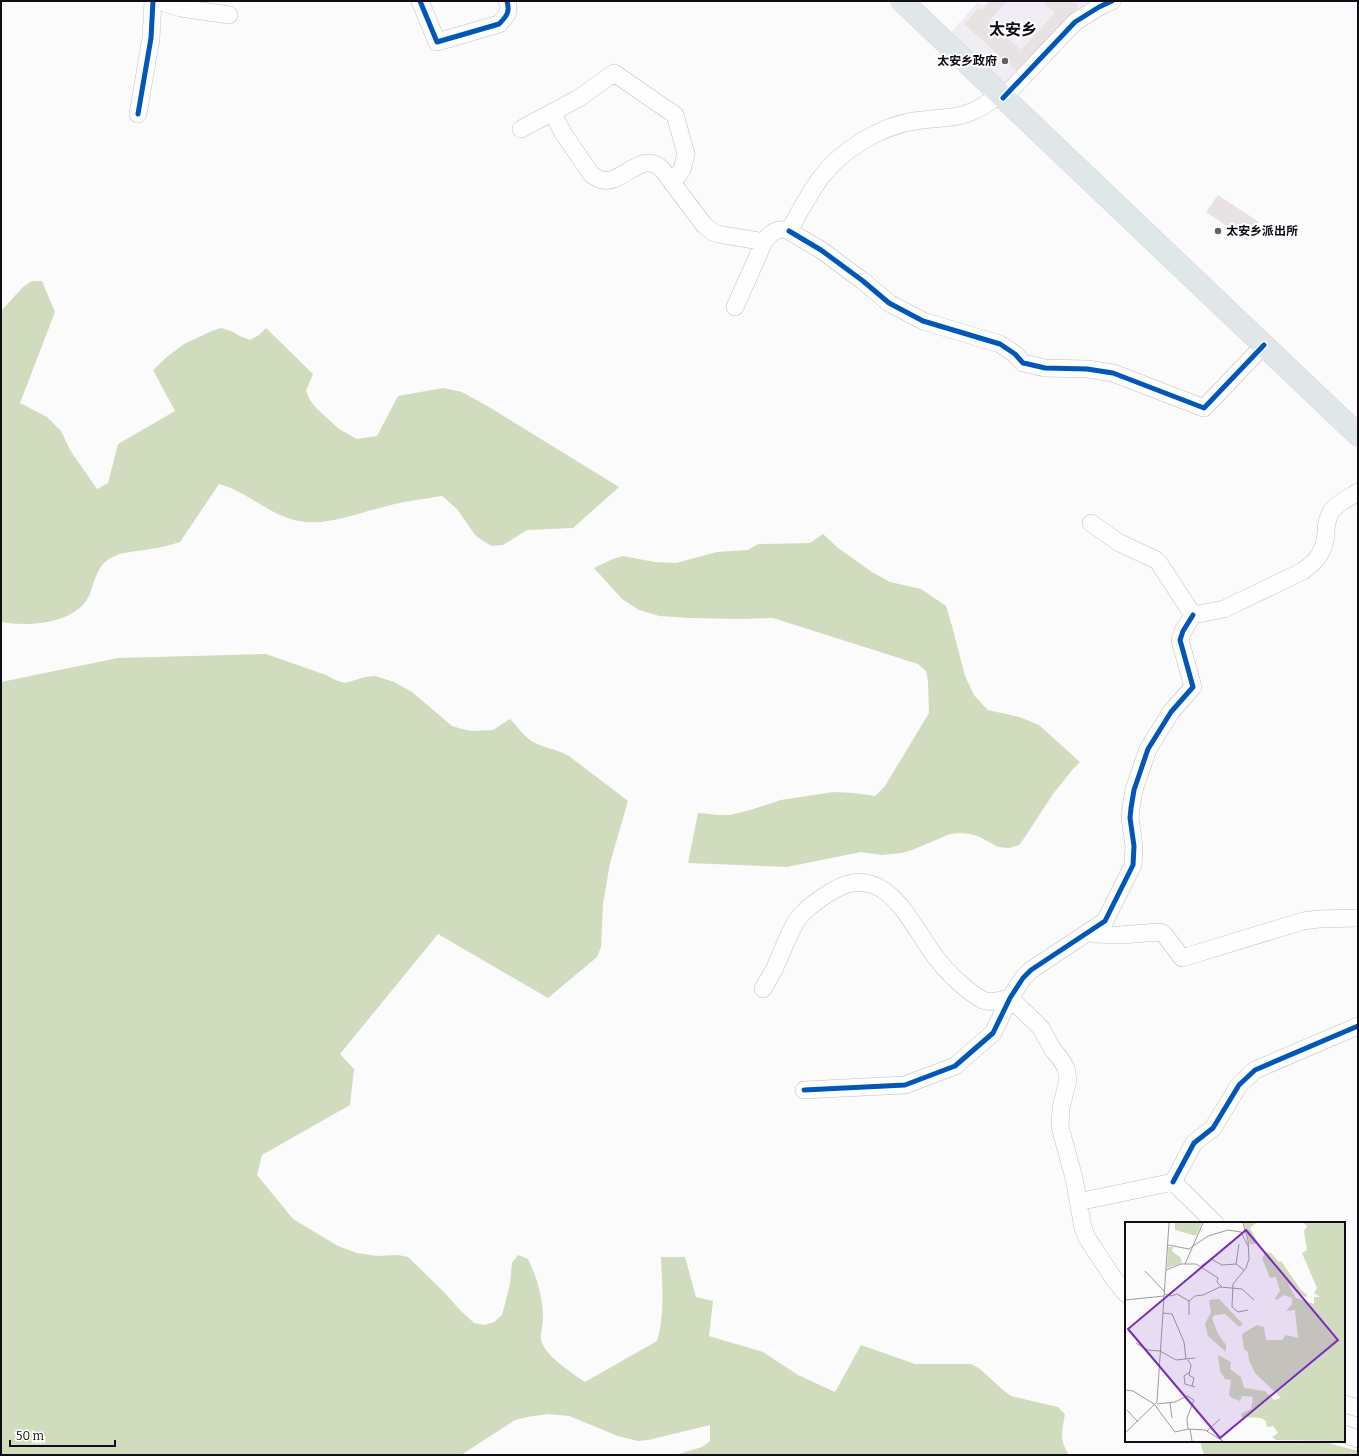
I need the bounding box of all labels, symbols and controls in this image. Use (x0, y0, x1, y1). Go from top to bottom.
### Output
district label: 太安乡 (989, 20, 1037, 39)
place label: 太安乡政府 (937, 54, 997, 68)
marker: 太安乡政府 (1000, 56, 1010, 66)
place label: 太安乡派出所 (1226, 224, 1298, 238)
marker: 太安乡派出所 (1213, 226, 1223, 236)
inset map (1125, 1222, 1345, 1442)
scale bar (10, 1422, 115, 1448)
text: 50 m (16, 1429, 45, 1443)

